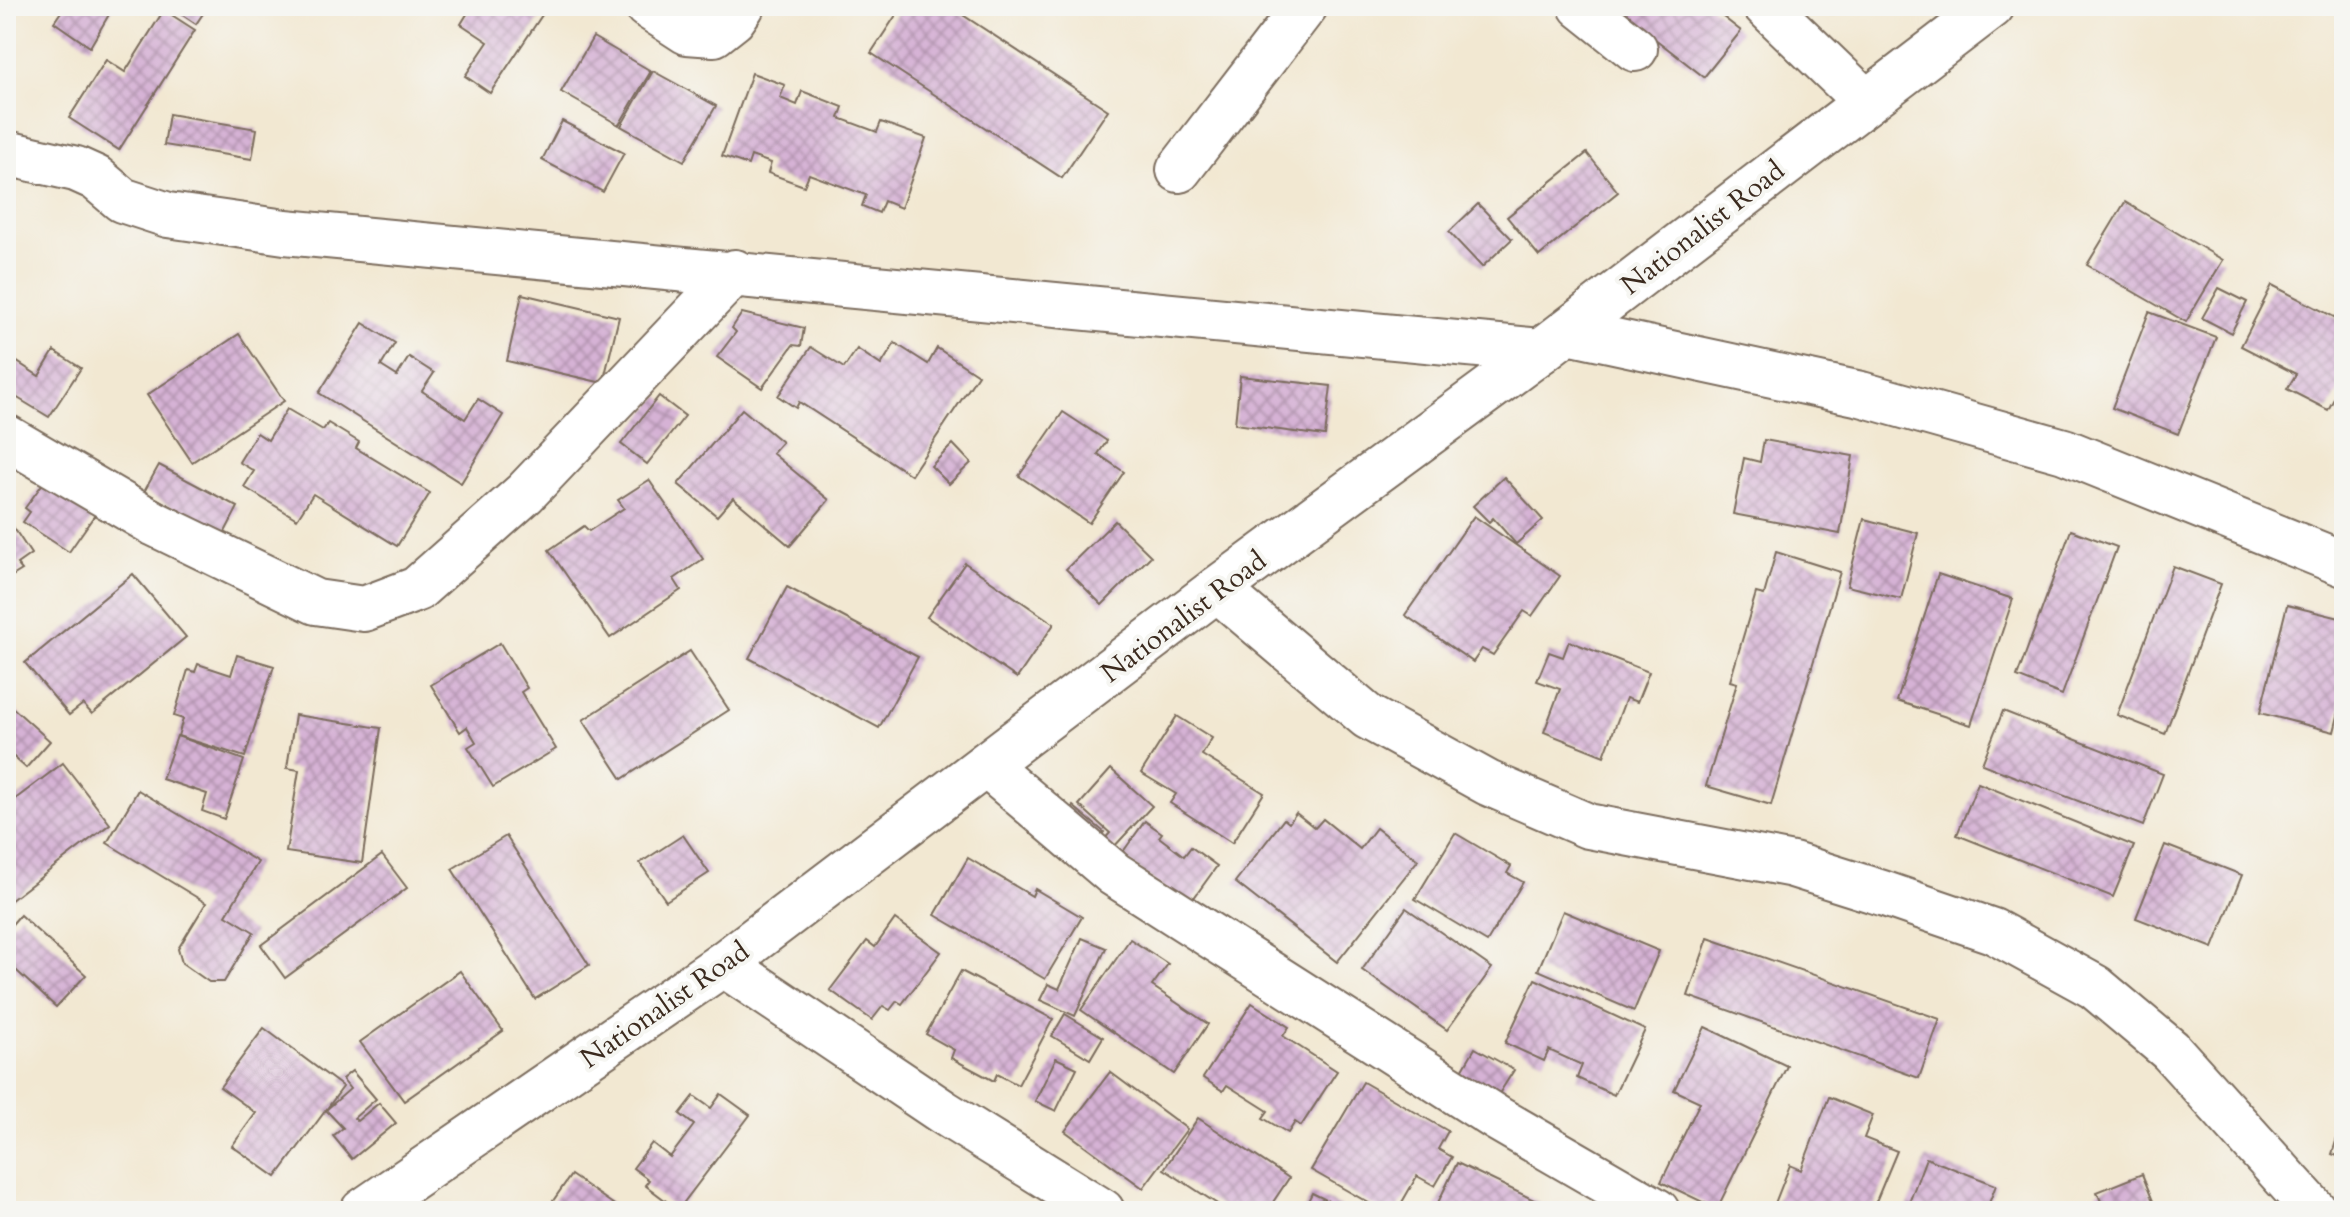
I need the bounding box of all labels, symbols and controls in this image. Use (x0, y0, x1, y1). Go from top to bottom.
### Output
street label: Nationalist Road (1613, 152, 1792, 304)
street label: Nationalist Road (1093, 542, 1274, 692)
street label: Nationalist Road (573, 932, 757, 1077)

